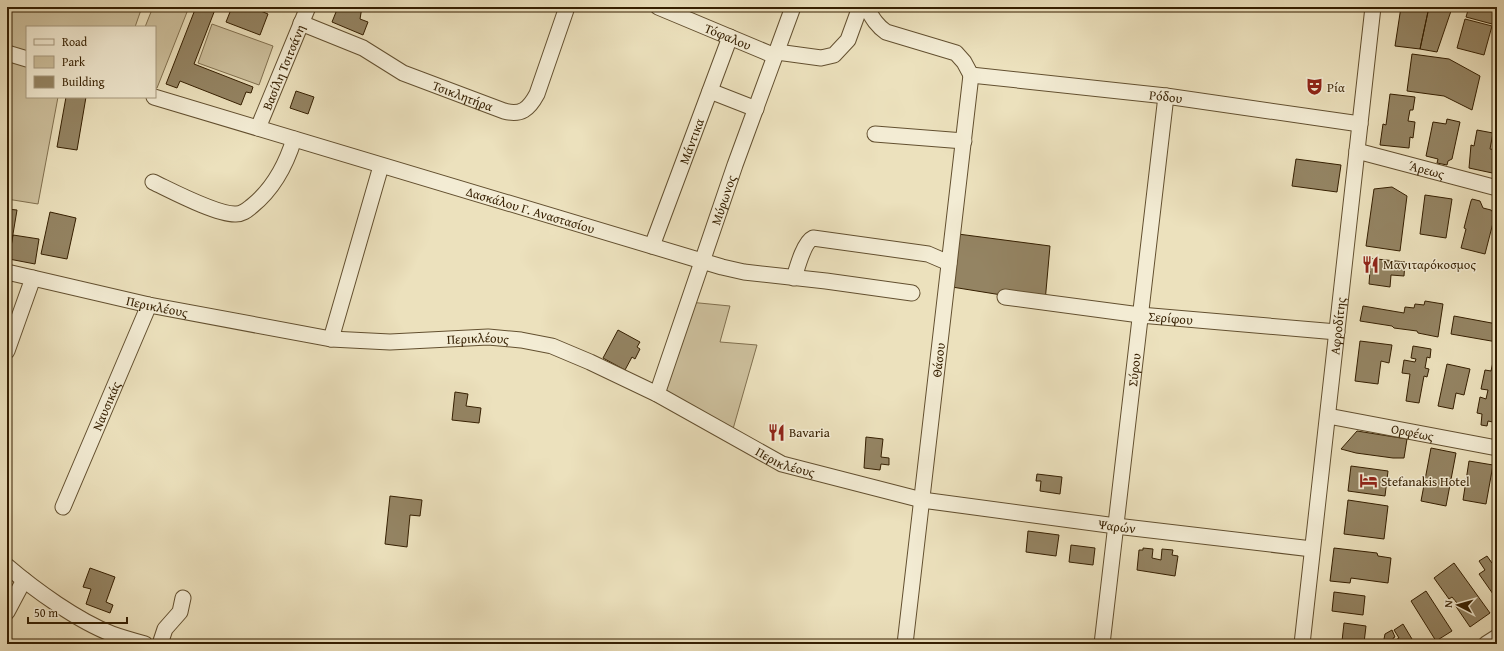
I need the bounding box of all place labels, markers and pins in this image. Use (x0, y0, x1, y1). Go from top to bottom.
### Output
theatre icon: Ρία (1304, 77, 1324, 97)
place label: Ρία (1327, 78, 1345, 97)
restaurant icon: Μανιταρόκοσμος (1360, 254, 1380, 274)
place label: Μανιταρόκοσμος (1383, 255, 1476, 274)
restaurant icon: Bavaria (766, 422, 786, 442)
place label: Bavaria (789, 423, 831, 442)
hotel icon: Stefanakis Hotel (1358, 471, 1378, 491)
place label: Stefanakis Hotel (1381, 472, 1470, 491)

